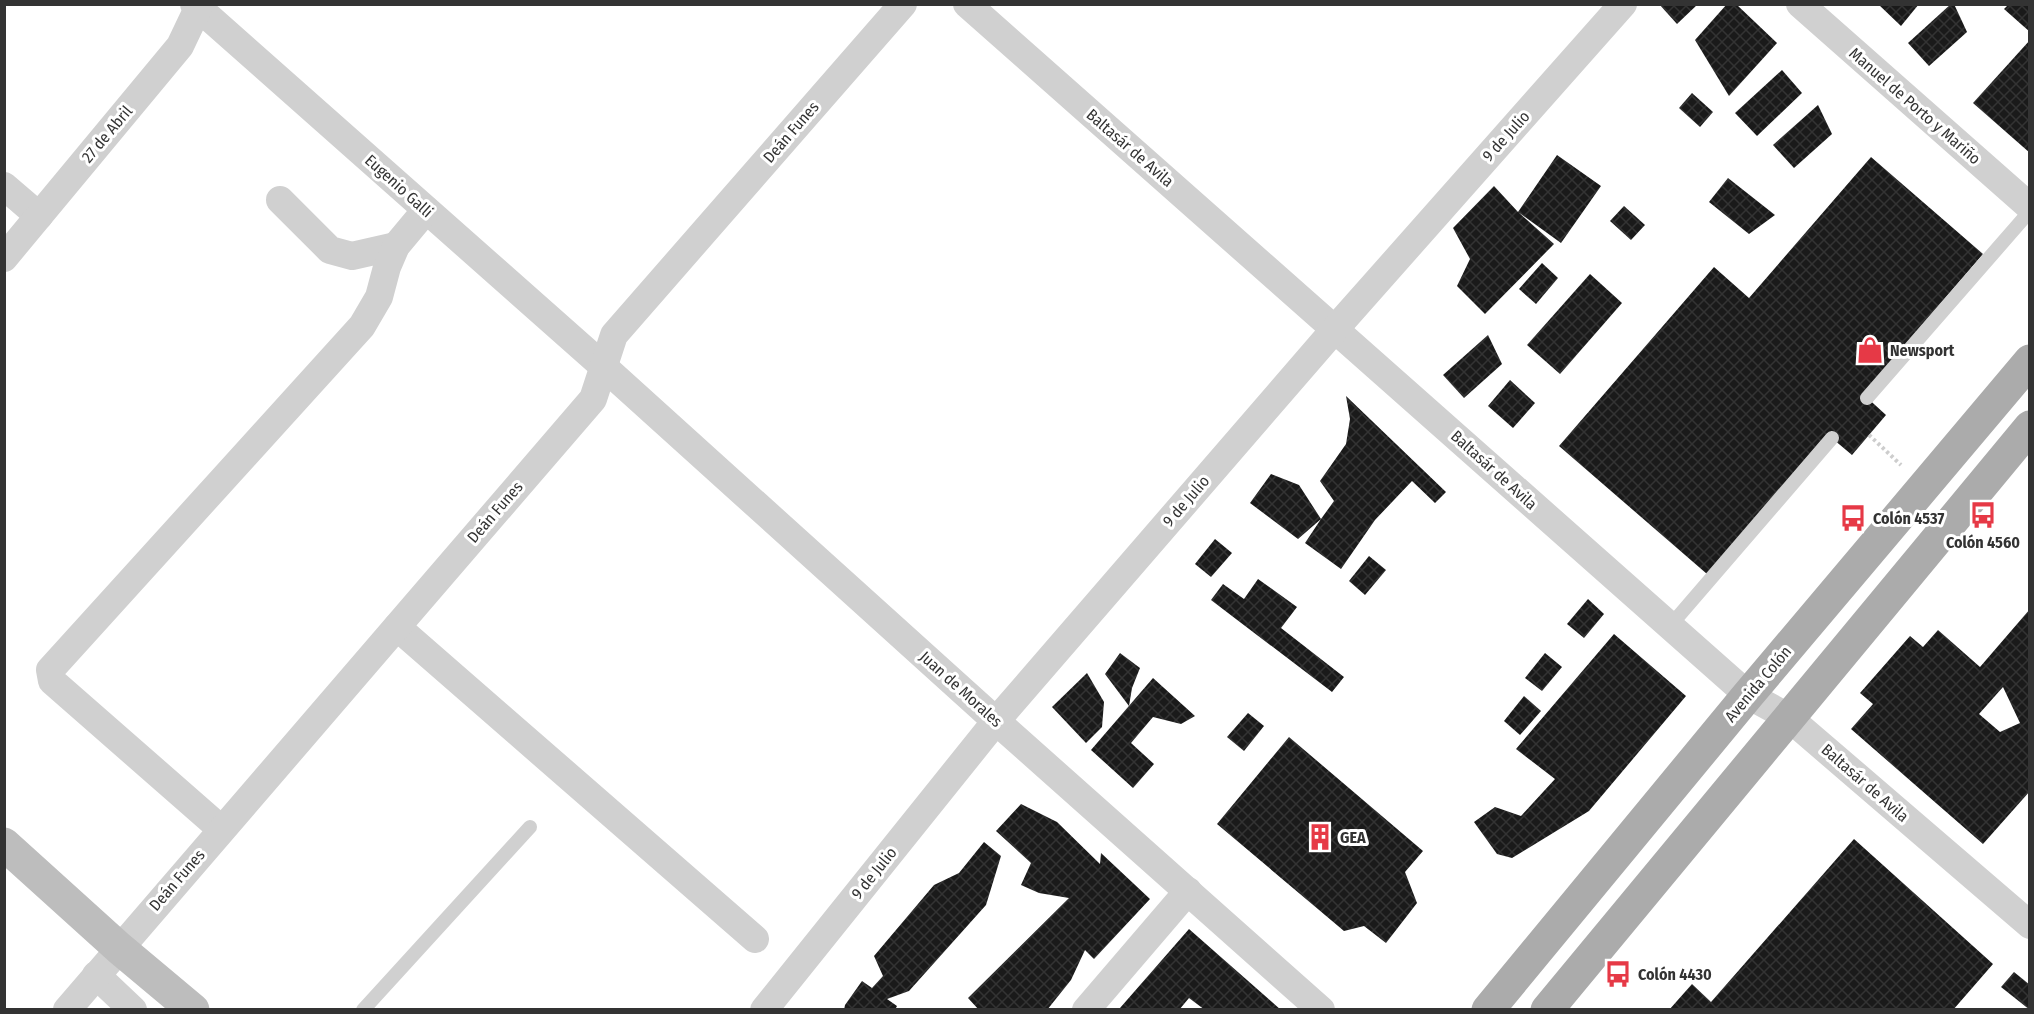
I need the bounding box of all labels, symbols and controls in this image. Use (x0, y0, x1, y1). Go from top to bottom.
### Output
street label: Manuel de Porto y Mariño (1845, 44, 1985, 168)
street label: Deán Funes (759, 97, 823, 167)
street label: 27 de Abril (78, 102, 136, 166)
street label: Baltasár de Avila (1083, 105, 1178, 191)
street label: 9 de Julio (1478, 107, 1534, 165)
street label: Eugenio Galli (361, 151, 437, 221)
shop icon: Newsport (1855, 335, 1885, 365)
place label: Newsport (1890, 341, 1955, 360)
street label: Baltasár de Avila (1447, 426, 1541, 514)
street label: 9 de Julio (1159, 472, 1213, 530)
street label: Deán Funes (463, 477, 527, 547)
bus stop icon: Colón 4560 (1968, 500, 1998, 530)
bus stop icon: Colón 4537 (1838, 503, 1868, 533)
place label: Colón 4537 (1873, 509, 1944, 528)
place label: Colón 4560 (1946, 533, 2020, 552)
street label: Avenida Colón (1721, 642, 1795, 726)
street label: Juan de Morales (916, 647, 1006, 731)
street label: Baltasár de Avila (1818, 740, 1913, 826)
building icon: GEA (1305, 822, 1335, 852)
place label: GEA (1340, 828, 1366, 847)
street label: 9 de Julio (847, 843, 901, 903)
street label: Deán Funes (145, 845, 209, 915)
bus stop icon: Colón 4430 (1603, 959, 1633, 989)
place label: Colón 4430 (1638, 965, 1712, 984)

